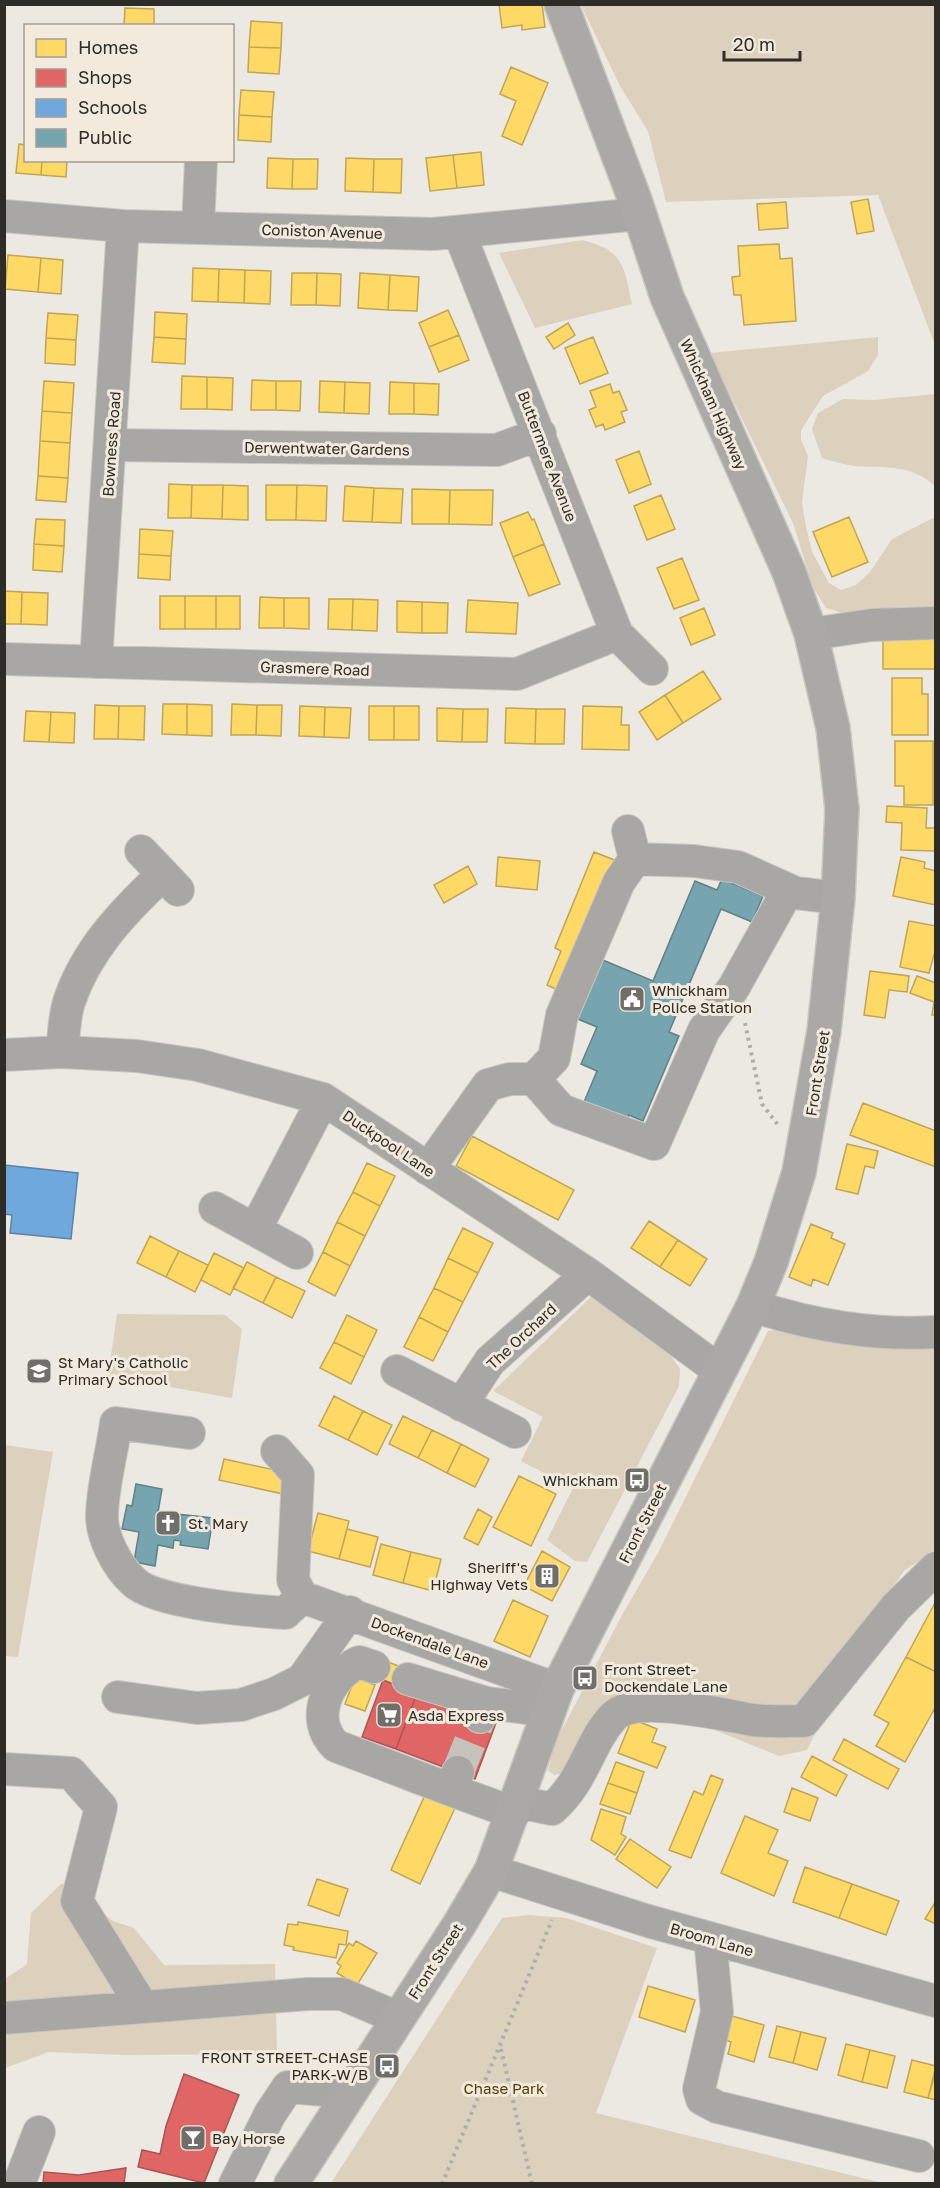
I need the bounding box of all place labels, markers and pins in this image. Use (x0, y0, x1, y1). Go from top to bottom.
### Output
place label: Whickham Police Station (652, 981, 752, 1016)
public building icon: Whickham Police Station (617, 984, 647, 1014)
place label: St Mary's Catholic Primary School (58, 1353, 188, 1388)
school or university icon: St Mary's Catholic Primary School (24, 1356, 54, 1386)
bus stop icon: Whickham (622, 1465, 652, 1495)
place label: Whickham (543, 1471, 618, 1489)
church icon: St. Mary (153, 1508, 183, 1538)
place label: St. Mary (188, 1514, 249, 1532)
place label: Sheriff's Highway Vets (430, 1558, 528, 1593)
building icon: Sheriff's Highway Vets (532, 1561, 562, 1591)
place label: Front Street- Dockendale Lane (604, 1660, 728, 1695)
bus stop icon: Front Street- Dockendale Lane (570, 1663, 600, 1693)
supermarket icon: Asda Express (374, 1700, 404, 1730)
place label: Asda Express (408, 1706, 504, 1724)
place label: FRONT STREET-CHASE PARK-W/B (201, 2048, 368, 2083)
bus stop icon: FRONT STREET-CHASE PARK-W/B (372, 2051, 402, 2081)
bar icon: Bay Horse (178, 2123, 208, 2153)
place label: Bay Horse (212, 2129, 286, 2147)

